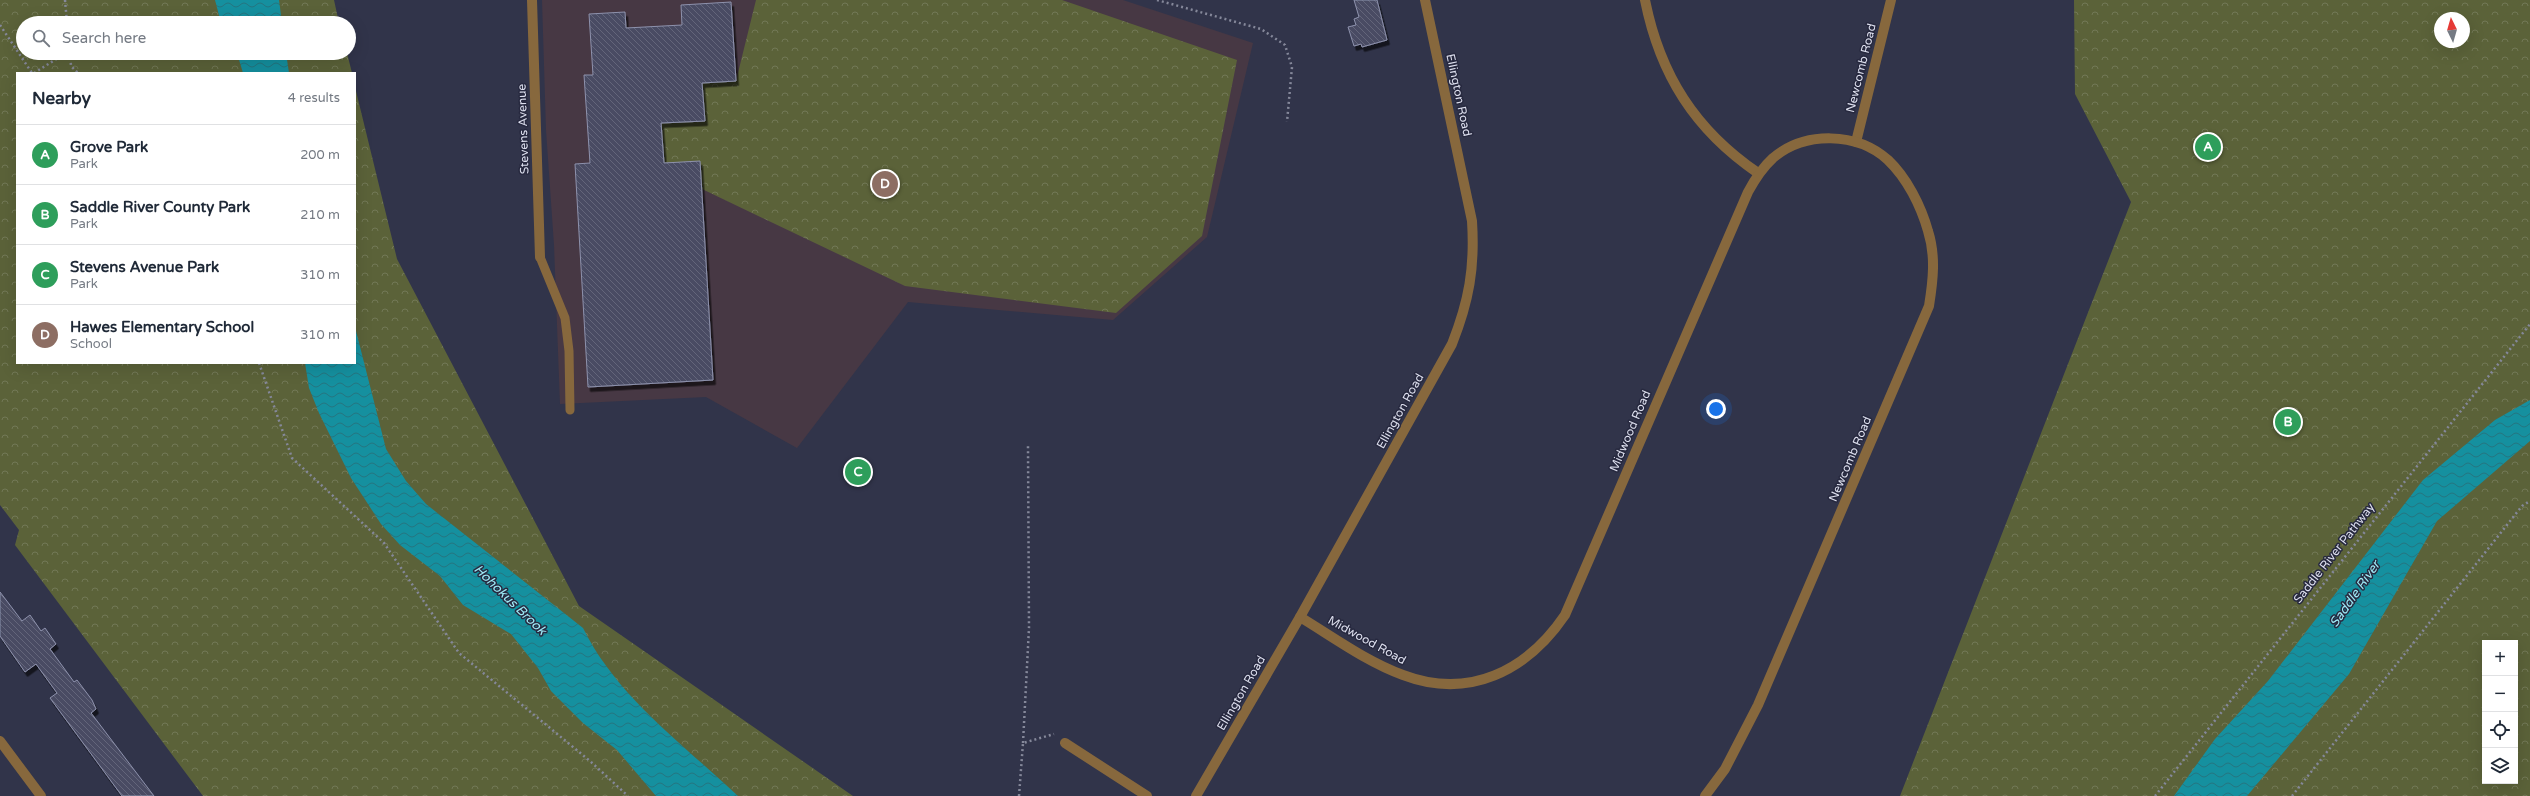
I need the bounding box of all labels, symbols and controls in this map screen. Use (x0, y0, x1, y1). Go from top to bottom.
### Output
north arrow (2434, 12, 2470, 48)
search box (16, 16, 356, 60)
street label: Newcomb Road (1843, 22, 1879, 114)
icon: search (30, 27, 52, 49)
text: Search here (62, 29, 146, 47)
street label: Ellington Road (1443, 53, 1475, 137)
street label: Stevens Avenue (514, 83, 532, 175)
text: Nearby (32, 88, 91, 109)
text: 4 results (288, 90, 340, 106)
pin: A (2195, 132, 2221, 162)
text: Grove Park (70, 138, 148, 156)
text: A (40, 147, 50, 163)
text: 200 m (300, 147, 340, 163)
text: Park (70, 156, 98, 172)
pin: D (872, 169, 898, 199)
text: Saddle River County Park (70, 198, 250, 216)
text: B (40, 207, 50, 223)
text: 210 m (300, 207, 340, 223)
text: Park (70, 216, 98, 232)
text: Stevens Avenue Park (70, 258, 219, 276)
text: C (40, 267, 50, 283)
text: 310 m (300, 267, 340, 283)
text: Park (70, 276, 98, 292)
text: Hawes Elementary School (70, 318, 254, 336)
text: D (40, 327, 50, 343)
text: 310 m (300, 327, 340, 343)
text: School (70, 336, 112, 352)
street label: Ellington Road (1374, 371, 1426, 451)
street label: Midwood Road (1607, 388, 1653, 474)
your location (1706, 399, 1726, 419)
pin: B (2275, 407, 2301, 437)
street label: Newcomb Road (1826, 414, 1874, 504)
pin: C (845, 457, 871, 487)
street label: Saddle River Pathway (2290, 500, 2378, 606)
water label: Saddle River (2326, 558, 2384, 630)
water label: Hohokus Brook (470, 561, 550, 639)
street label: Midwood Road (1326, 613, 1408, 667)
map controls (2482, 640, 2518, 784)
button: + (2482, 640, 2518, 676)
street label: Ellington Road (1214, 653, 1268, 733)
button: − (2482, 676, 2518, 712)
button: locate (2482, 712, 2518, 748)
button: layers (2482, 748, 2518, 784)

